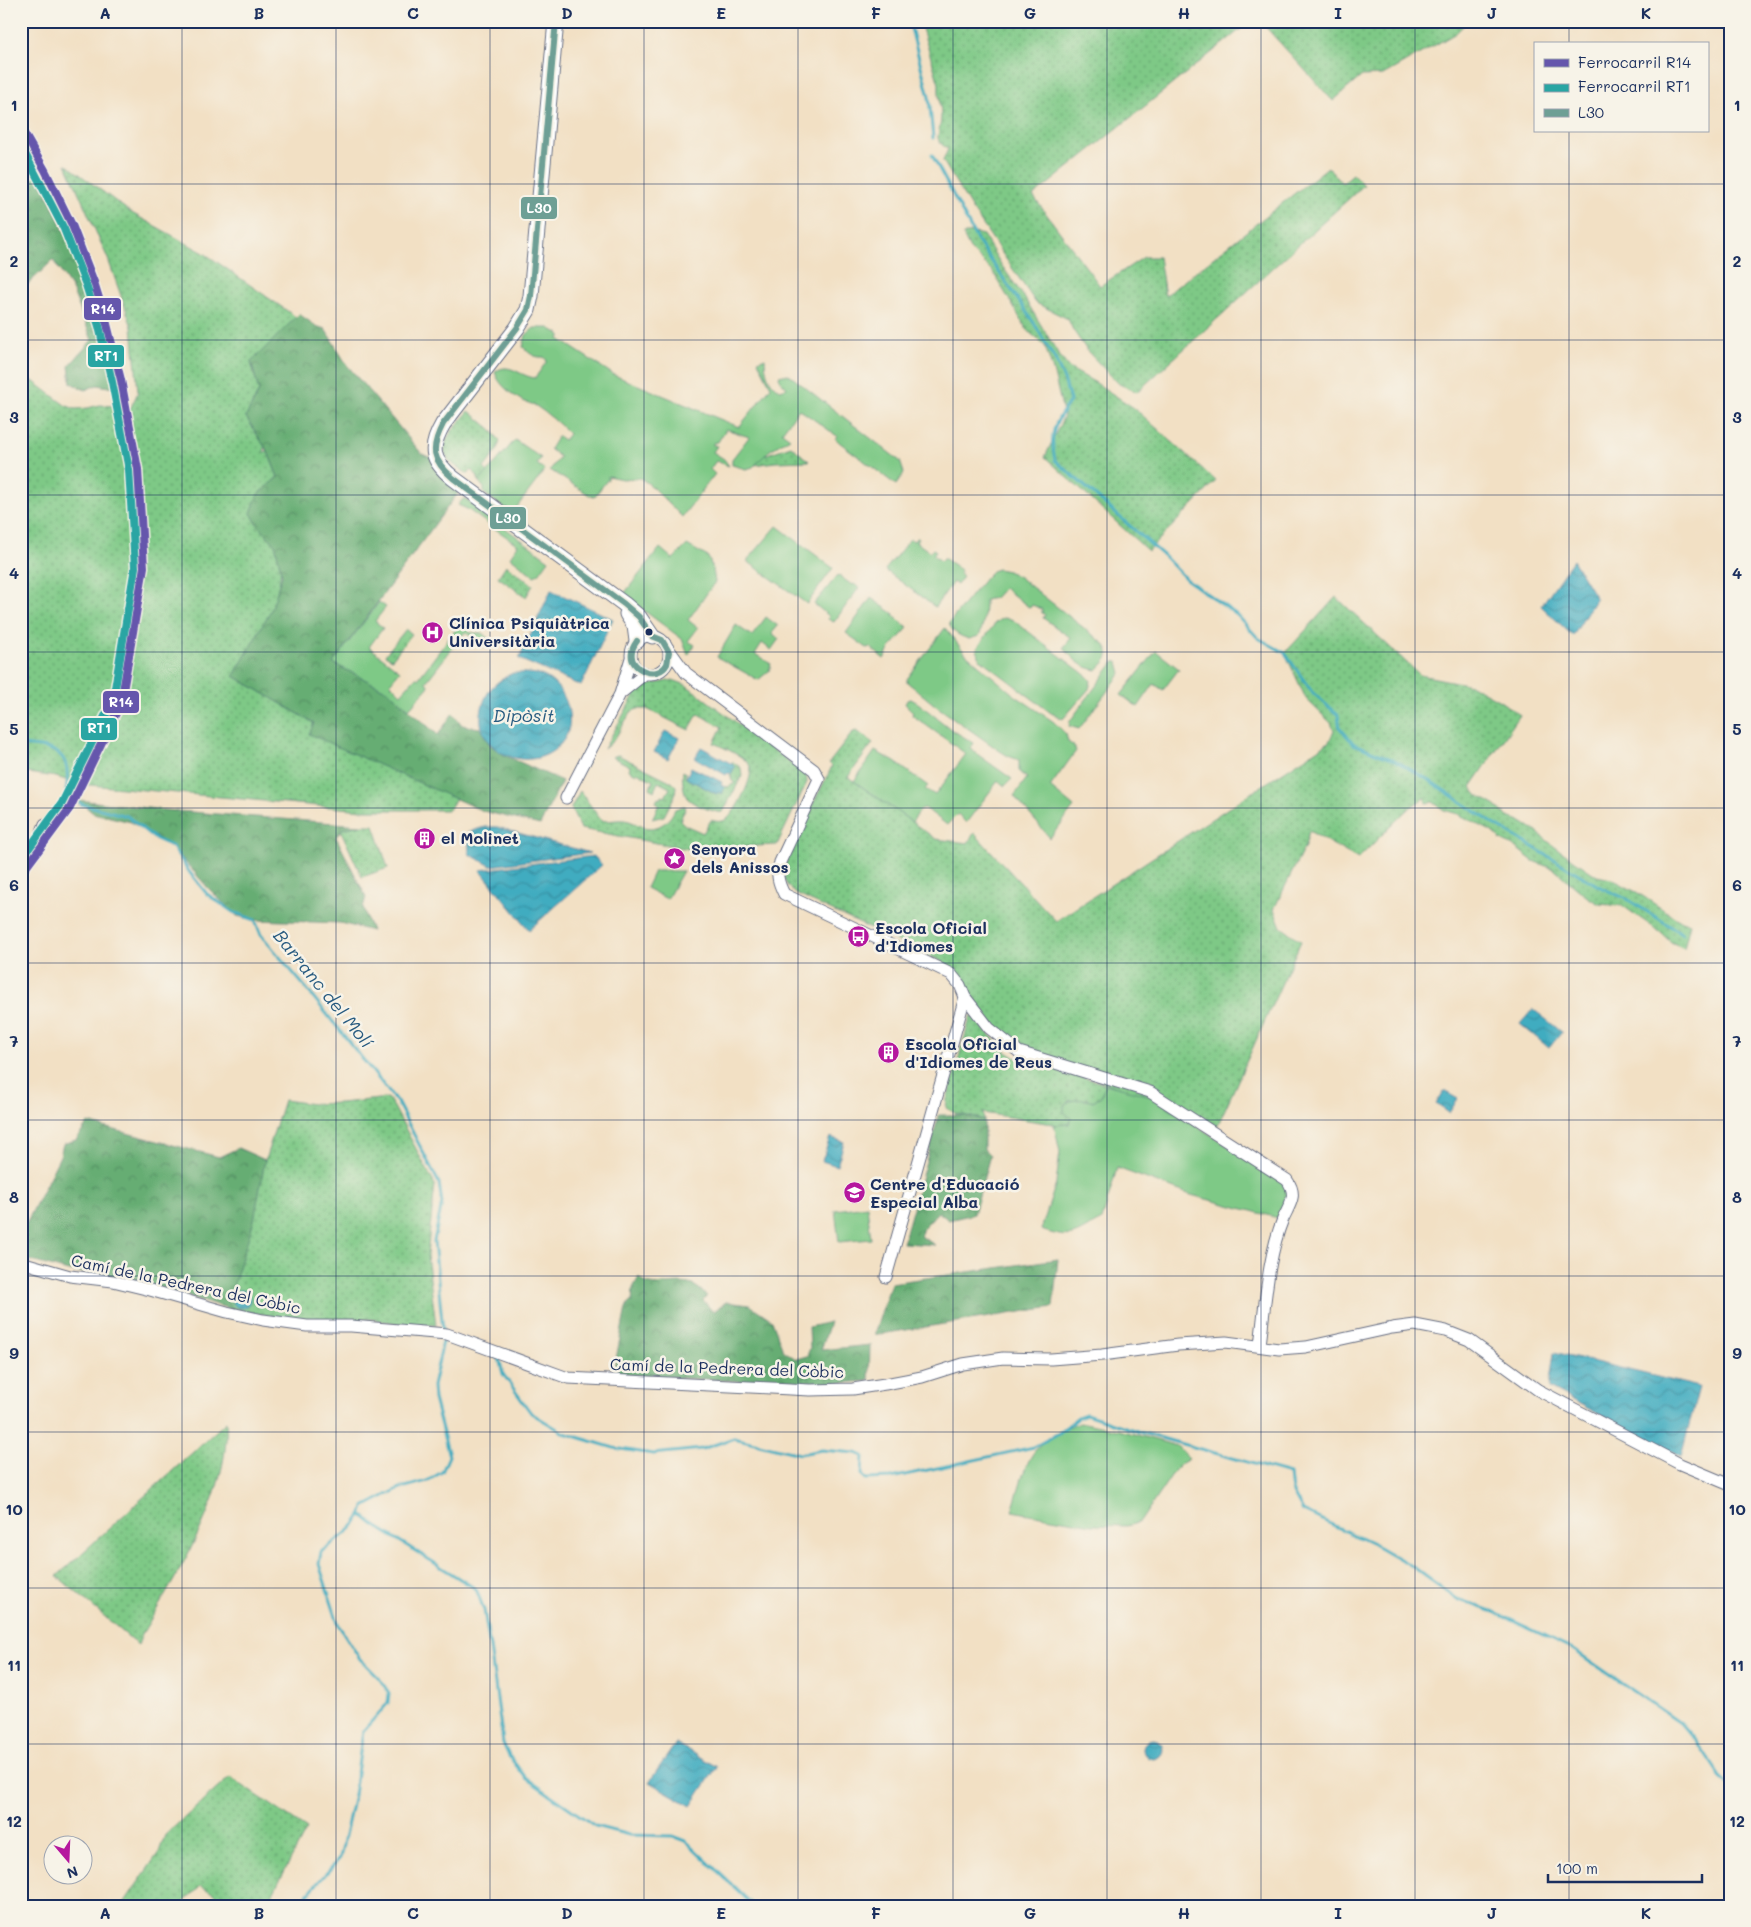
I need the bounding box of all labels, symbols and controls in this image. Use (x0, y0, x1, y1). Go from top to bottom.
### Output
text: A (99, 2, 111, 23)
text: B (254, 2, 264, 23)
text: C (407, 2, 419, 23)
text: D (561, 2, 573, 23)
text: E (716, 2, 726, 23)
text: F (871, 2, 881, 23)
text: G (1024, 2, 1036, 23)
text: H (1178, 2, 1190, 23)
text: I (1334, 2, 1342, 23)
text: J (1487, 2, 1497, 23)
text: K (1641, 2, 1651, 23)
legend (1534, 42, 1708, 132)
text: Ferrocarril R14 (1578, 52, 1691, 72)
text: Ferrocarril RT1 (1578, 76, 1691, 96)
text: 1 (10, 94, 18, 115)
text: 1 (1733, 94, 1741, 115)
text: L30 (1578, 102, 1604, 122)
line badge: L30 (520, 196, 558, 220)
text: L30 (526, 198, 552, 217)
text: 2 (10, 250, 19, 271)
text: 2 (1733, 250, 1742, 271)
line badge: R14 (83, 297, 122, 321)
text: R14 (91, 299, 115, 318)
line badge: RT1 (87, 344, 125, 368)
text: RT1 (94, 346, 118, 365)
text: 3 (9, 406, 19, 427)
text: 3 (1732, 406, 1742, 427)
line badge: L30 (489, 506, 527, 530)
text: L30 (495, 508, 521, 527)
text: 4 (9, 562, 19, 583)
text: 4 (1732, 562, 1742, 583)
place label: Clínica Psiquiàtrica Universitària (449, 612, 610, 651)
hospital icon: Clínica Psiquiàtrica Universitària (421, 620, 445, 644)
unlabelled marker (644, 627, 654, 637)
line badge: R14 (102, 690, 140, 714)
text: R14 (109, 692, 133, 711)
water label: Dipòsit (493, 703, 555, 727)
line badge: RT1 (80, 717, 118, 741)
text: 5 (9, 718, 19, 739)
text: RT1 (87, 718, 111, 737)
text: 5 (1732, 718, 1742, 739)
building icon: el Molinet (413, 826, 437, 850)
place label: el Molinet (441, 827, 519, 848)
place label: Senyora dels Anissos (691, 838, 788, 877)
place icon: Senyora dels Anissos (663, 846, 687, 870)
text: 6 (9, 874, 19, 895)
text: 6 (1732, 874, 1742, 895)
place label: Escola Oficial d'Idiomes (875, 917, 987, 956)
water label: Barranc del Molí (269, 924, 379, 1053)
bus stop icon: Escola Oficial d'Idiomes (847, 925, 871, 949)
text: 7 (10, 1030, 19, 1051)
text: 7 (1733, 1030, 1742, 1051)
place label: Escola Oficial d'Idiomes de Reus (905, 1033, 1052, 1072)
building icon: Escola Oficial d'Idiomes de Reus (877, 1041, 901, 1065)
place label: Centre d'Educació Especial Alba (870, 1173, 1020, 1212)
school or university icon: Centre d'Educació Especial Alba (842, 1181, 866, 1205)
text: 8 (9, 1186, 19, 1207)
text: 8 (1732, 1186, 1742, 1207)
street label: Camí de la Pedrera del Còbic (69, 1249, 303, 1318)
text: 9 (9, 1342, 19, 1363)
text: 9 (1732, 1342, 1742, 1363)
street label: Camí de la Pedrera del Còbic (610, 1353, 844, 1382)
text: 10 (5, 1498, 23, 1519)
text: 10 (1728, 1498, 1746, 1519)
text: 11 (7, 1654, 21, 1675)
text: 11 (1730, 1654, 1744, 1675)
text: 12 (6, 1810, 22, 1831)
text: 12 (1729, 1810, 1745, 1831)
north arrow (42, 1834, 92, 1884)
scale bar (1548, 1852, 1702, 1884)
text: 100 m (1556, 1858, 1598, 1878)
text: N (64, 1862, 81, 1883)
text: A (99, 1902, 111, 1923)
text: B (254, 1902, 264, 1923)
text: C (407, 1902, 419, 1923)
text: D (561, 1902, 573, 1923)
text: E (716, 1902, 726, 1923)
text: F (871, 1902, 881, 1923)
text: G (1024, 1902, 1036, 1923)
text: H (1178, 1902, 1190, 1923)
text: I (1334, 1902, 1342, 1923)
text: J (1487, 1902, 1497, 1923)
text: K (1641, 1902, 1651, 1923)

